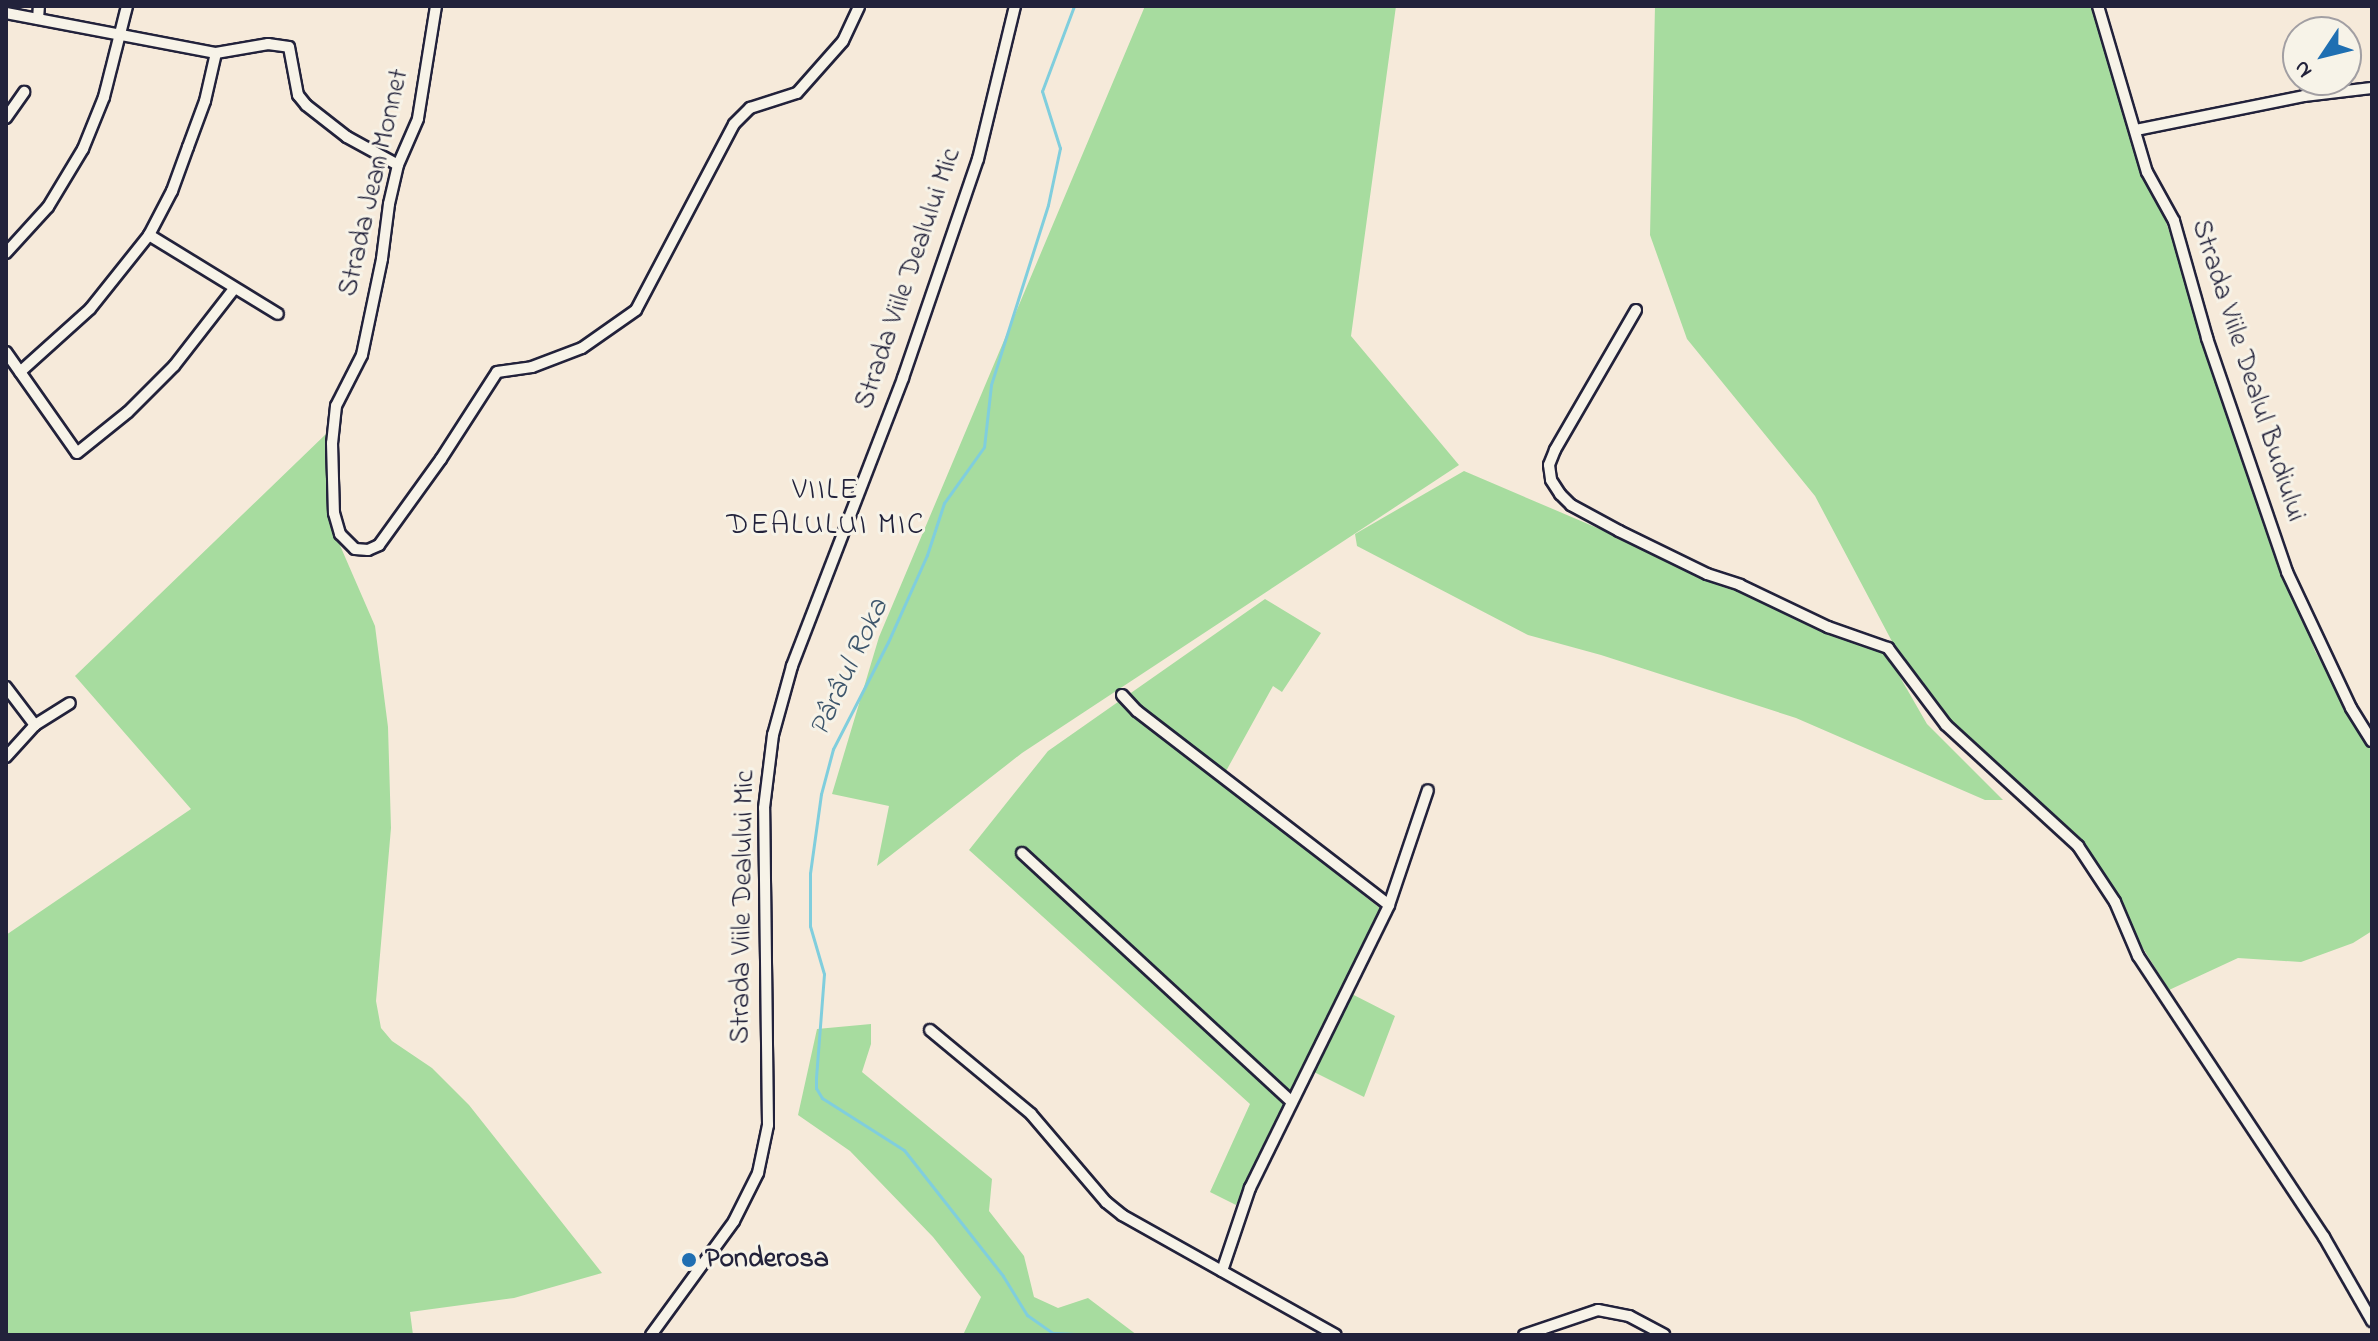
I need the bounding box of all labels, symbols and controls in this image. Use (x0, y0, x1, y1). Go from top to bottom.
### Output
north arrow (2282, 16, 2362, 96)
text: N (2287, 53, 2321, 84)
street label: Strada Jean Monnet (333, 66, 417, 300)
street label: Strada Viile Dealului Mic (849, 144, 969, 414)
street label: Strada Viile Dealul Budiului (2182, 216, 2312, 526)
district label: VIILE DEALULUI MIC (726, 473, 926, 544)
water label: Pârâul Roka (803, 594, 897, 742)
street label: Strada Viile Dealului Mic (725, 770, 763, 1044)
place label: Ponderosa (705, 1243, 829, 1277)
marker: Ponderosa (680, 1251, 698, 1269)

